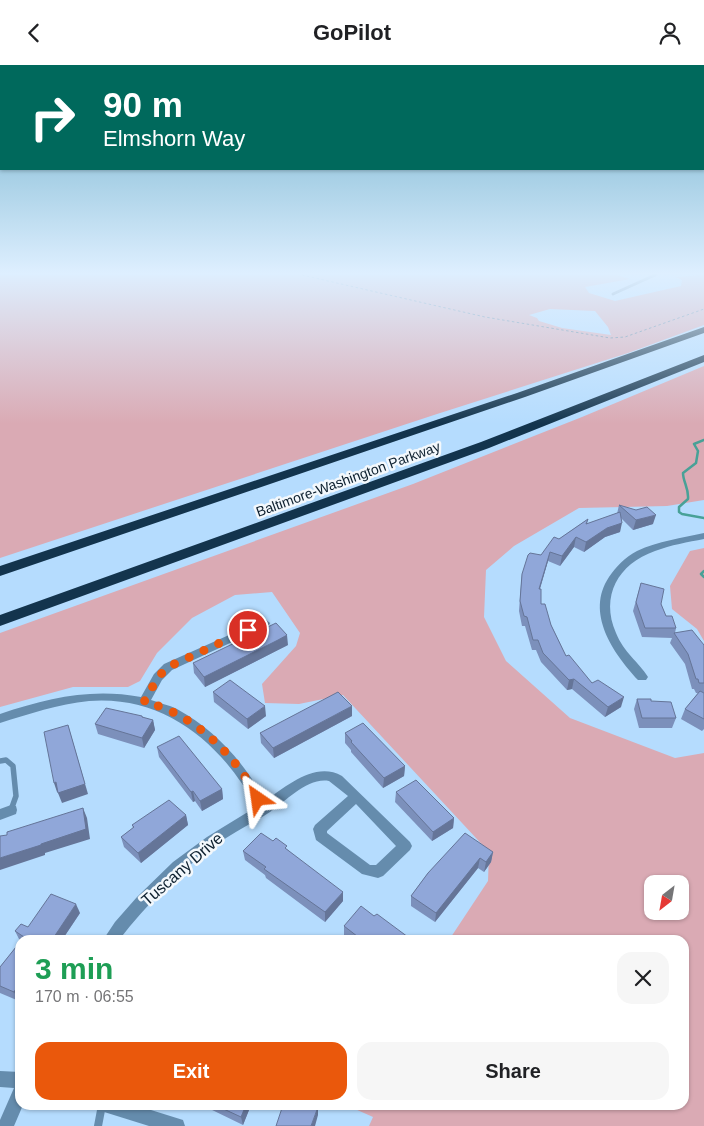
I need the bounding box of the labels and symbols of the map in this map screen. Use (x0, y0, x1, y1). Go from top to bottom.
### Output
street label: Baltimore-Washington Parkway (254, 438, 442, 520)
pin (227, 609, 269, 651)
position arrow (231, 772, 283, 824)
street label: Tuscany Drive (138, 829, 226, 909)
north arrow (644, 875, 689, 920)

